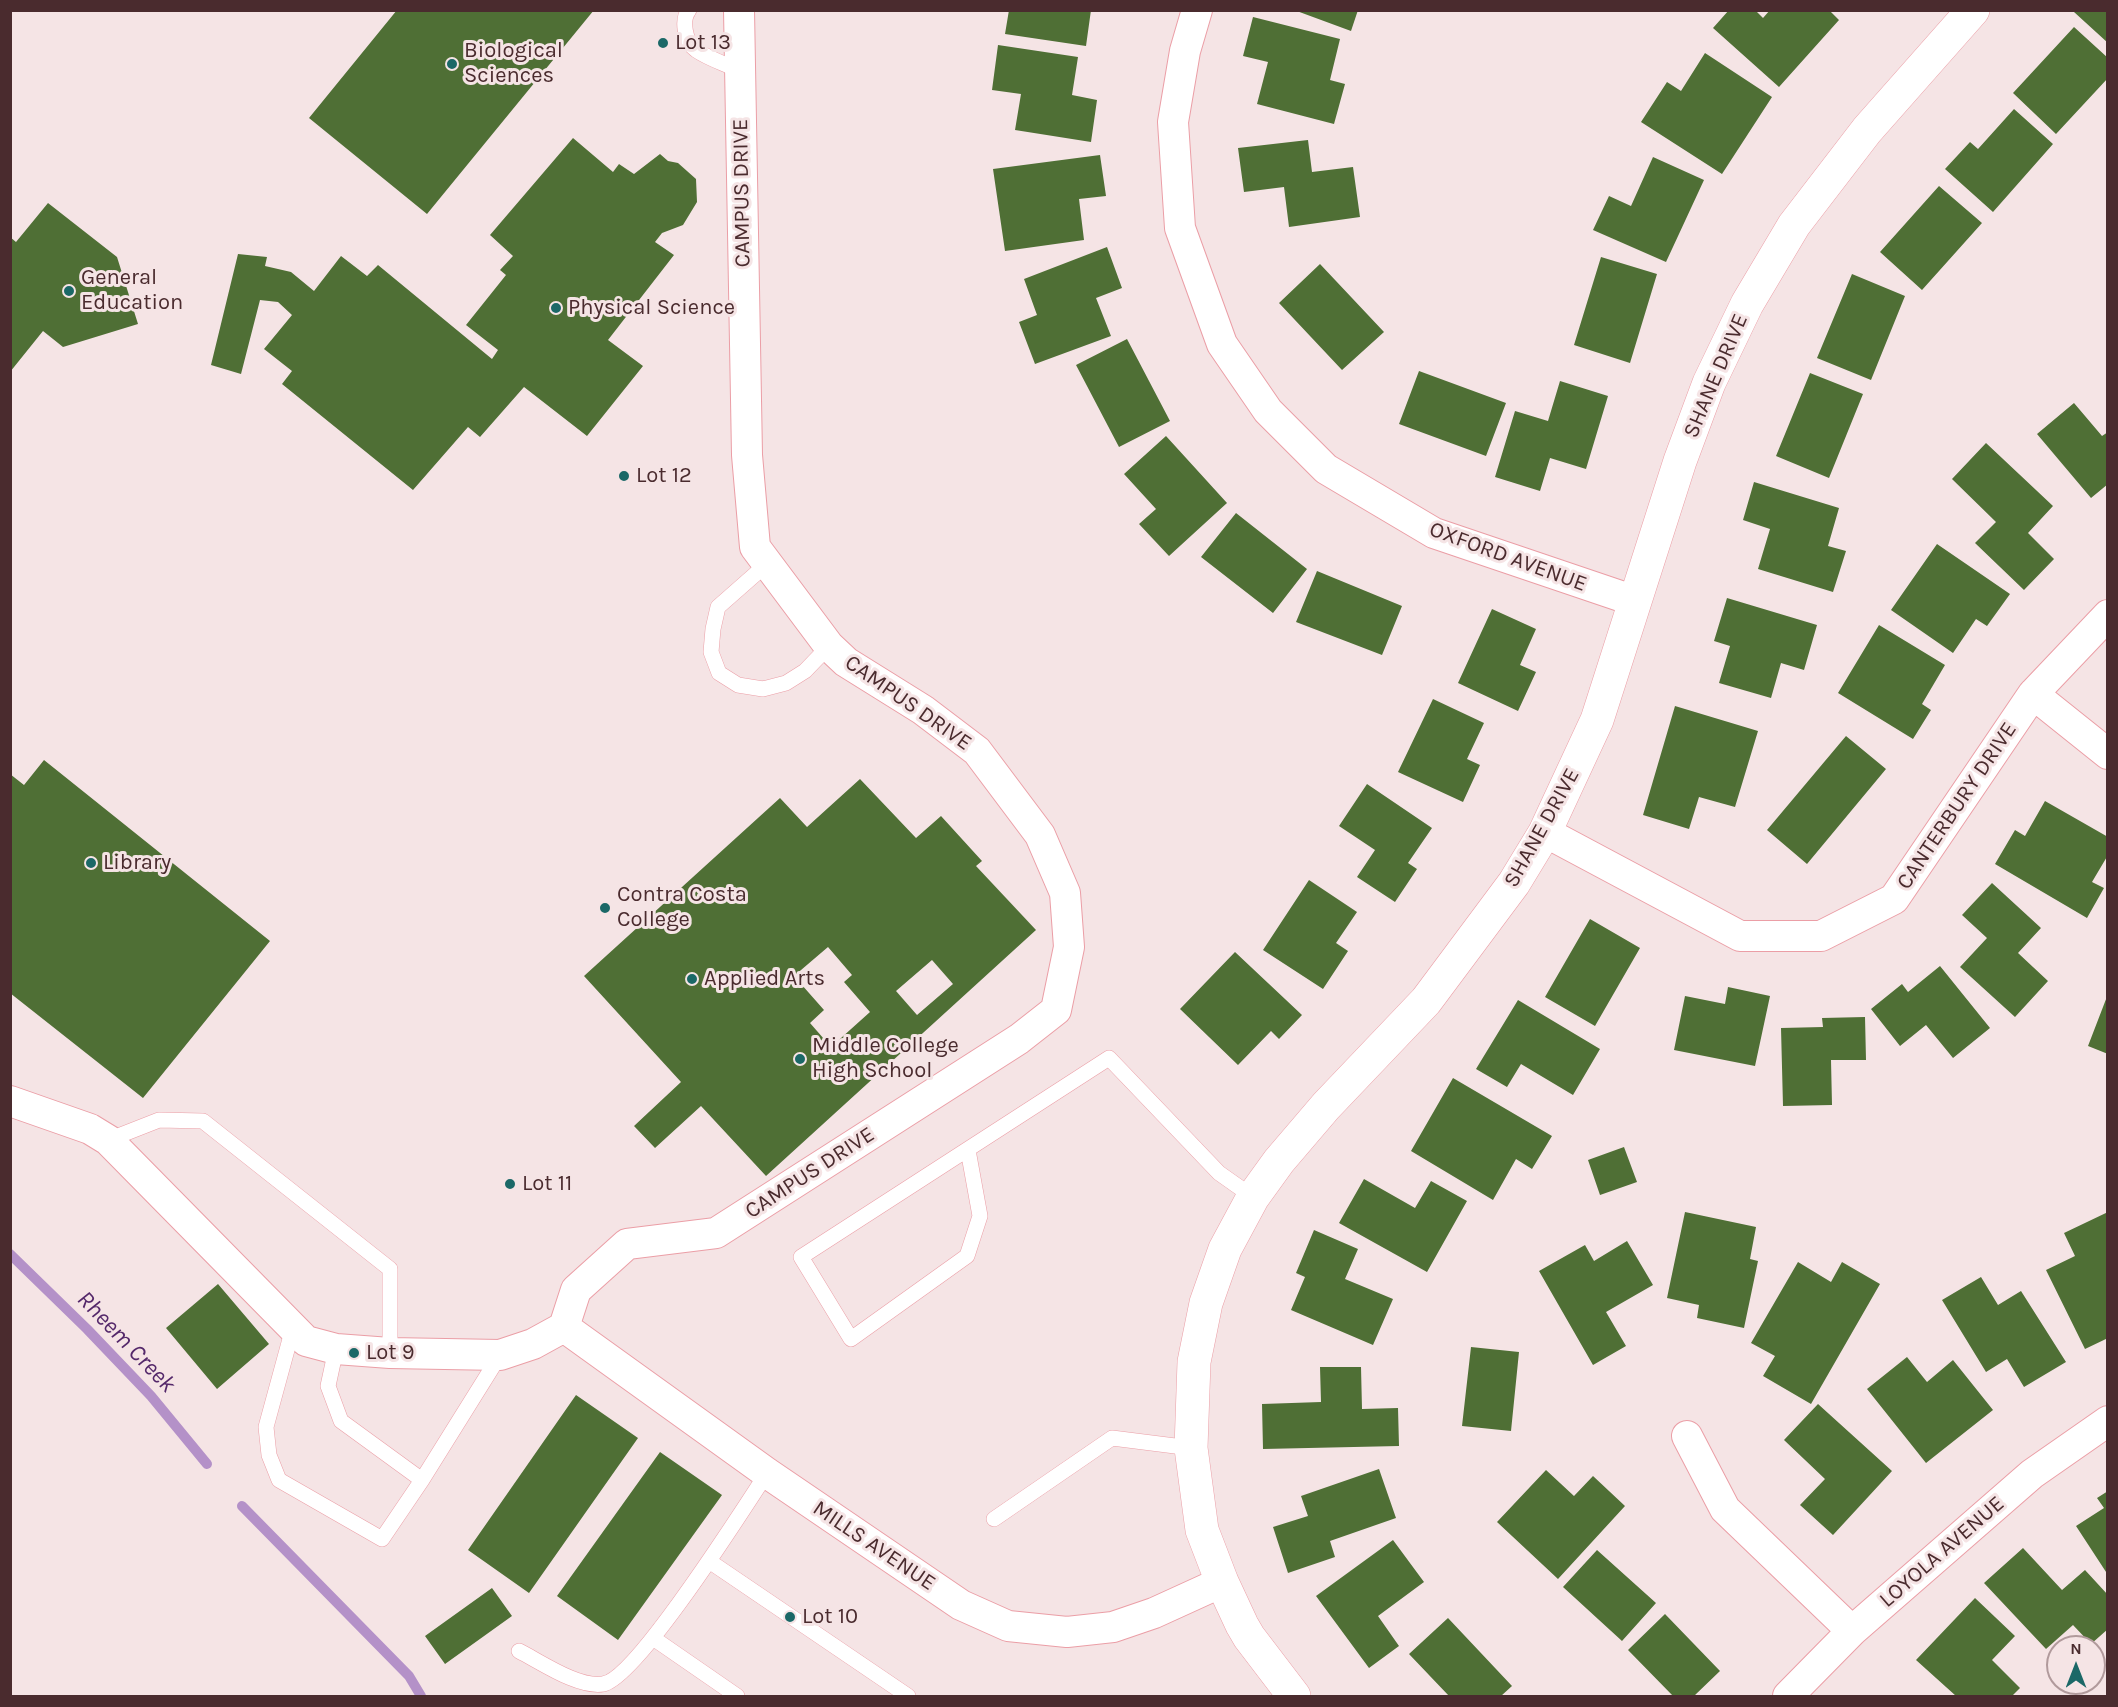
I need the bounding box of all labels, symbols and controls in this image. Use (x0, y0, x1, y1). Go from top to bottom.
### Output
place label: Lot 13 (675, 30, 731, 56)
marker: Lot 13 (656, 36, 670, 50)
place label: Biological Sciences (464, 38, 563, 90)
marker: Biological Sciences (445, 57, 459, 71)
street label: CAMPUS DRIVE (728, 118, 756, 268)
place label: General Education (81, 265, 183, 316)
marker: General Education (62, 284, 76, 298)
place label: Physical Science (568, 295, 735, 321)
marker: Physical Science (549, 301, 563, 315)
street label: SHANE DRIVE (1678, 310, 1754, 442)
place label: Lot 12 (636, 463, 692, 489)
marker: Lot 12 (617, 469, 631, 483)
street label: OXFORD AVENUE (1426, 516, 1590, 598)
street label: CAMPUS DRIVE (840, 650, 976, 756)
street label: CANTERBURY DRIVE (1891, 717, 2023, 895)
street label: SHANE DRIVE (1498, 764, 1586, 892)
place label: Library (103, 850, 171, 876)
marker: Library (84, 856, 98, 870)
place label: Contra Costa College (617, 882, 747, 933)
marker: Contra Costa College (598, 901, 612, 915)
place label: Applied Arts (704, 966, 825, 992)
marker: Applied Arts (685, 972, 699, 986)
place label: Middle College High School (812, 1033, 959, 1084)
marker: Middle College High School (793, 1052, 807, 1066)
street label: CAMPUS DRIVE (740, 1121, 880, 1225)
place label: Lot 11 (522, 1171, 572, 1197)
marker: Lot 11 (503, 1177, 517, 1191)
water label: Rheem Creek (71, 1285, 181, 1399)
place label: Lot 9 (366, 1340, 415, 1366)
marker: Lot 9 (347, 1346, 361, 1360)
street label: LOYOLA AVENUE (1874, 1491, 2010, 1613)
street label: MILLS AVENUE (808, 1495, 940, 1597)
place label: Lot 10 (802, 1604, 858, 1630)
marker: Lot 10 (783, 1610, 797, 1624)
north arrow (2046, 1635, 2106, 1695)
text: N (2070, 1639, 2082, 1658)

